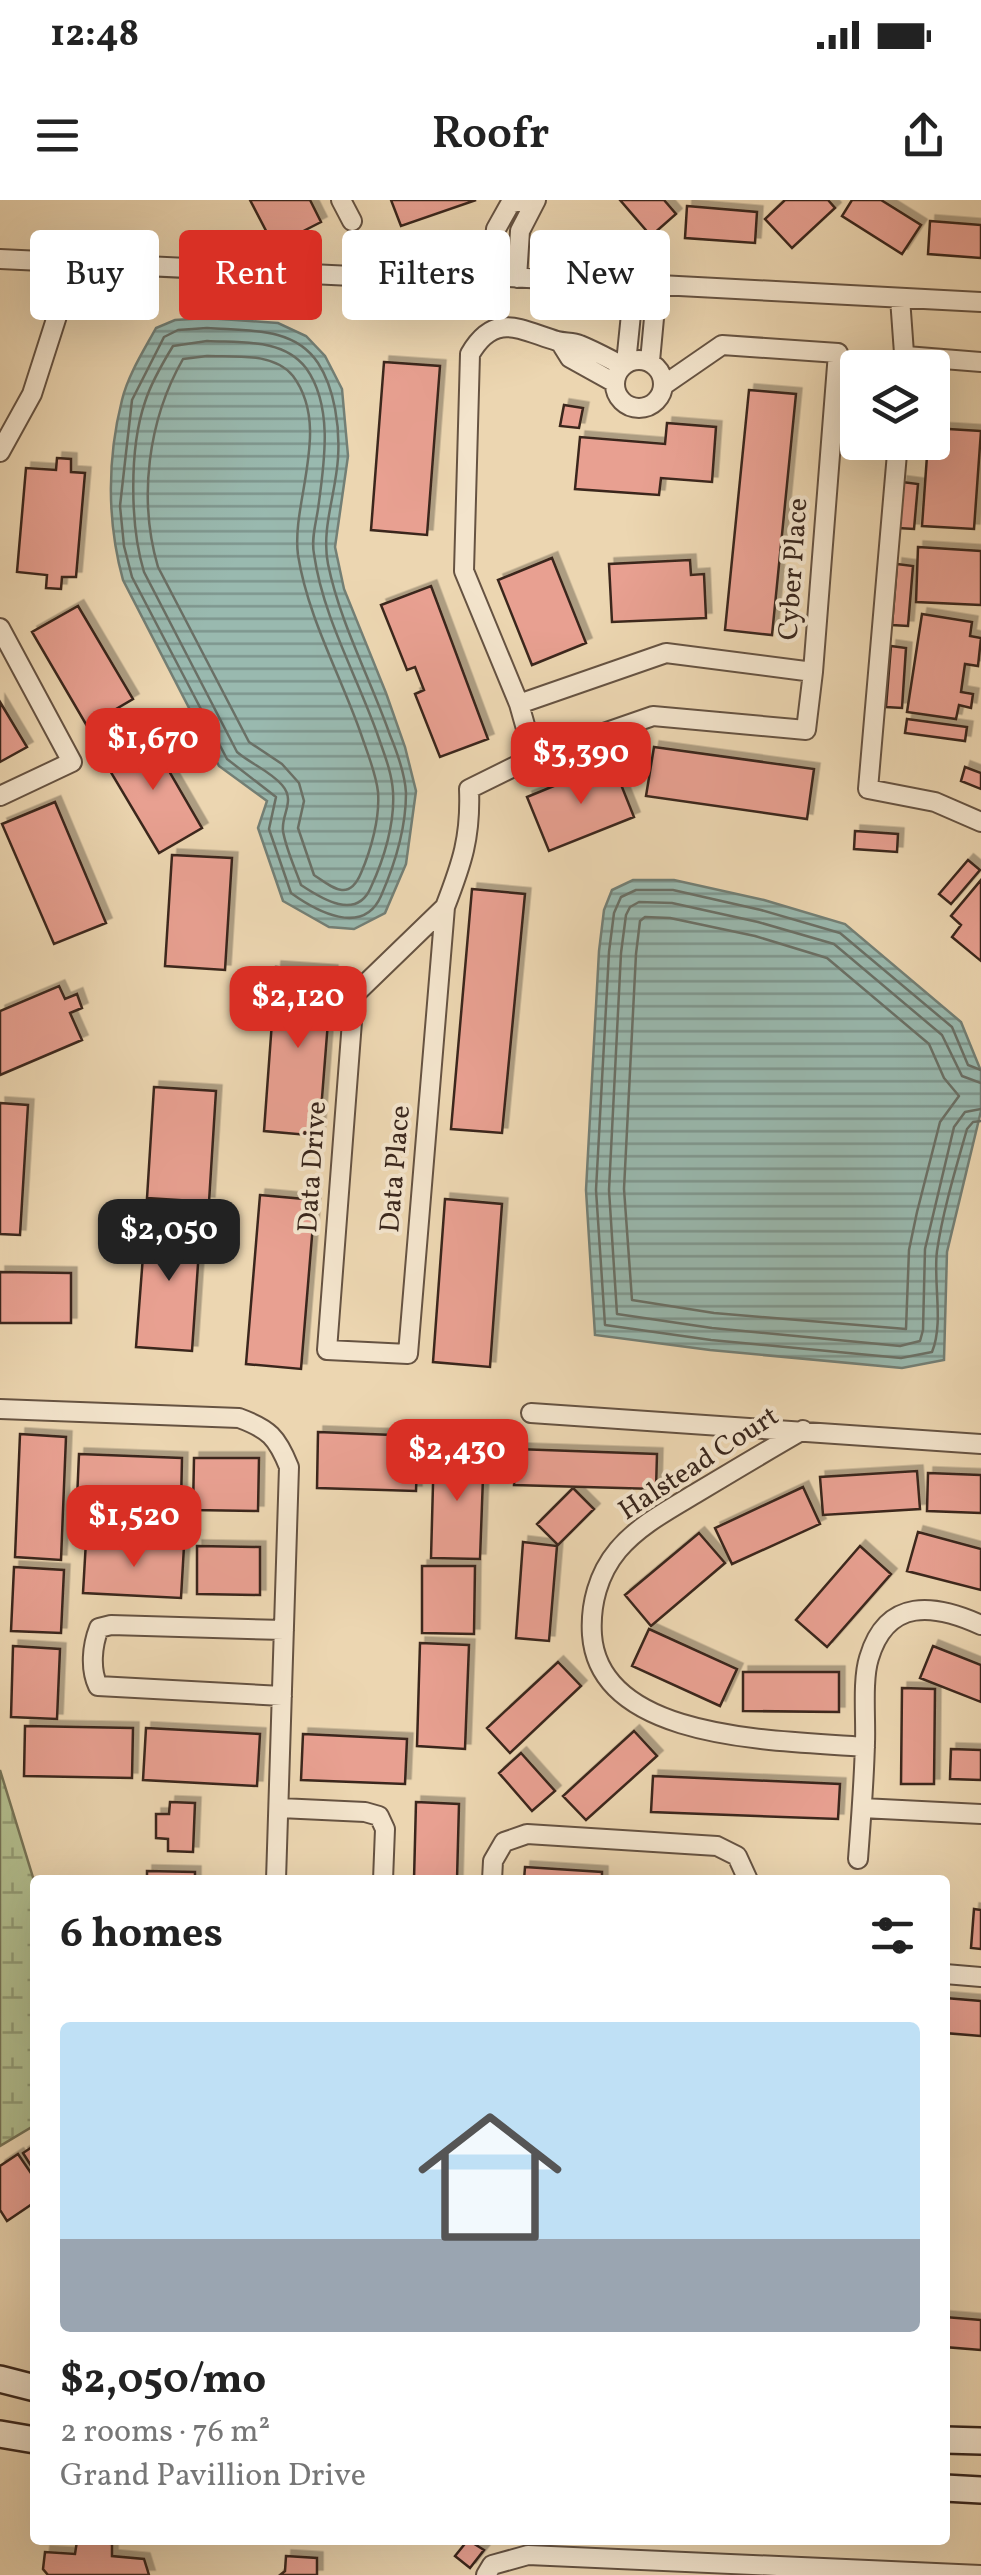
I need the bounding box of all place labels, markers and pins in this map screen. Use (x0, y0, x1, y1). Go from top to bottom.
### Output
pin: $1,670 (72, 708, 234, 793)
pin: $3,390 (500, 722, 662, 807)
pin: $2,120 (217, 966, 379, 1051)
pin: $2,050 (88, 1199, 250, 1284)
pin: $2,430 (376, 1419, 538, 1504)
pin: $1,520 (53, 1485, 215, 1570)

